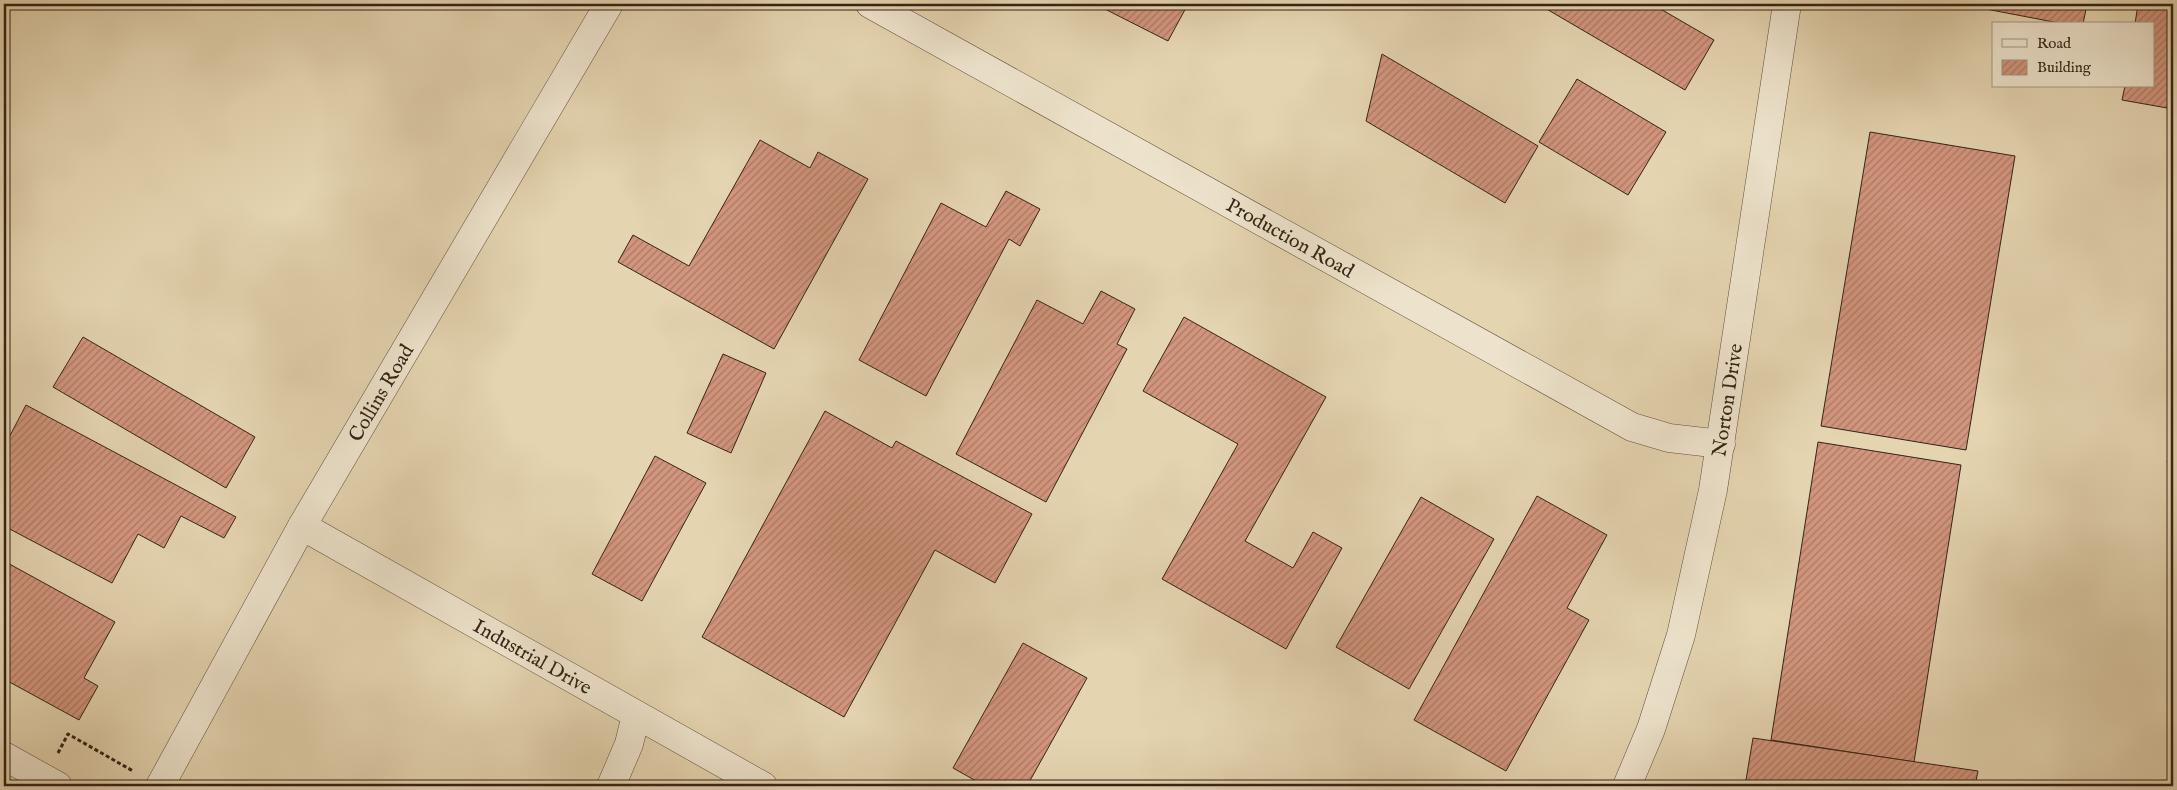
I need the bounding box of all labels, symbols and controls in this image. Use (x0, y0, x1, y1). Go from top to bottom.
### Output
legend (1992, 22, 2154, 88)
text: Road (2037, 34, 2072, 53)
text: Building (2037, 58, 2092, 77)
street label: Production Road (1221, 193, 1358, 284)
street label: Collins Road (343, 340, 420, 447)
street label: Norton Drive (1707, 342, 1749, 459)
street label: Industrial Drive (468, 614, 596, 701)

